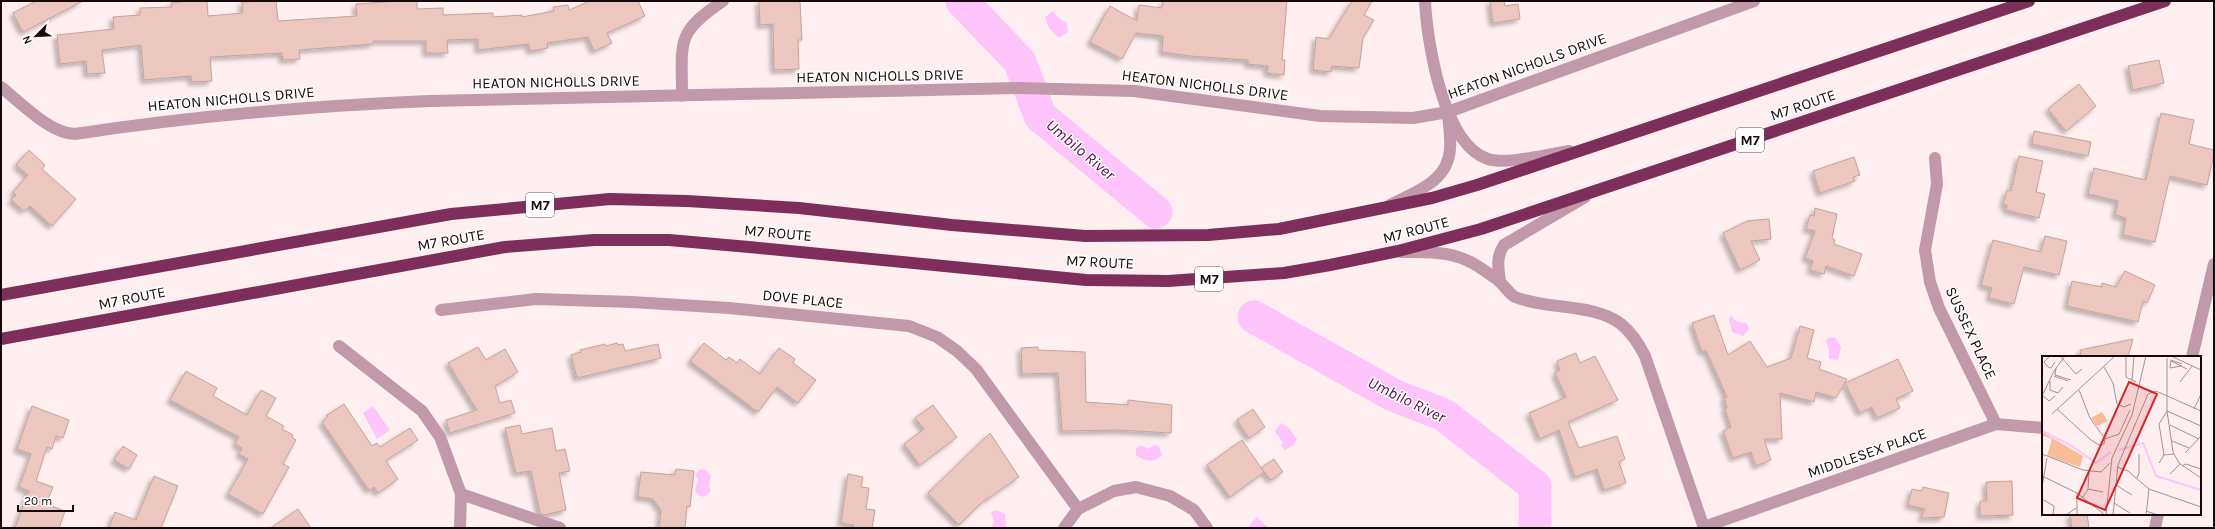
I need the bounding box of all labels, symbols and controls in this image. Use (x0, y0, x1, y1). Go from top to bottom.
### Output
north arrow (16, 16, 56, 56)
street label: HEATON NICHOLLS DRIVE (1445, 29, 1609, 103)
text: N (20, 34, 35, 46)
street label: HEATON NICHOLLS DRIVE (796, 66, 964, 86)
street label: HEATON NICHOLLS DRIVE (1121, 66, 1289, 104)
street label: HEATON NICHOLLS DRIVE (472, 72, 640, 92)
street label: HEATON NICHOLLS DRIVE (147, 83, 315, 115)
street label: M7 ROUTE (1768, 85, 1838, 125)
water label: Umbilo River (1042, 115, 1119, 184)
road number: M7 (1736, 128, 1764, 152)
road number: M7 (526, 193, 554, 217)
street label: M7 ROUTE (1381, 213, 1451, 247)
street label: M7 ROUTE (743, 221, 813, 245)
street label: M7 ROUTE (416, 225, 486, 255)
street label: M7 ROUTE (1066, 251, 1134, 273)
road number: M7 (1195, 267, 1223, 291)
street label: M7 ROUTE (97, 283, 167, 313)
street label: SUSSEX PLACE (1942, 284, 2000, 382)
street label: DOVE PLACE (762, 286, 844, 312)
inset map (2042, 356, 2201, 515)
water label: Umbilo River (1365, 372, 1449, 427)
street label: MIDDLESEX PLACE (1805, 424, 1929, 482)
scale bar (18, 487, 73, 513)
text: 20 m (24, 494, 52, 508)

